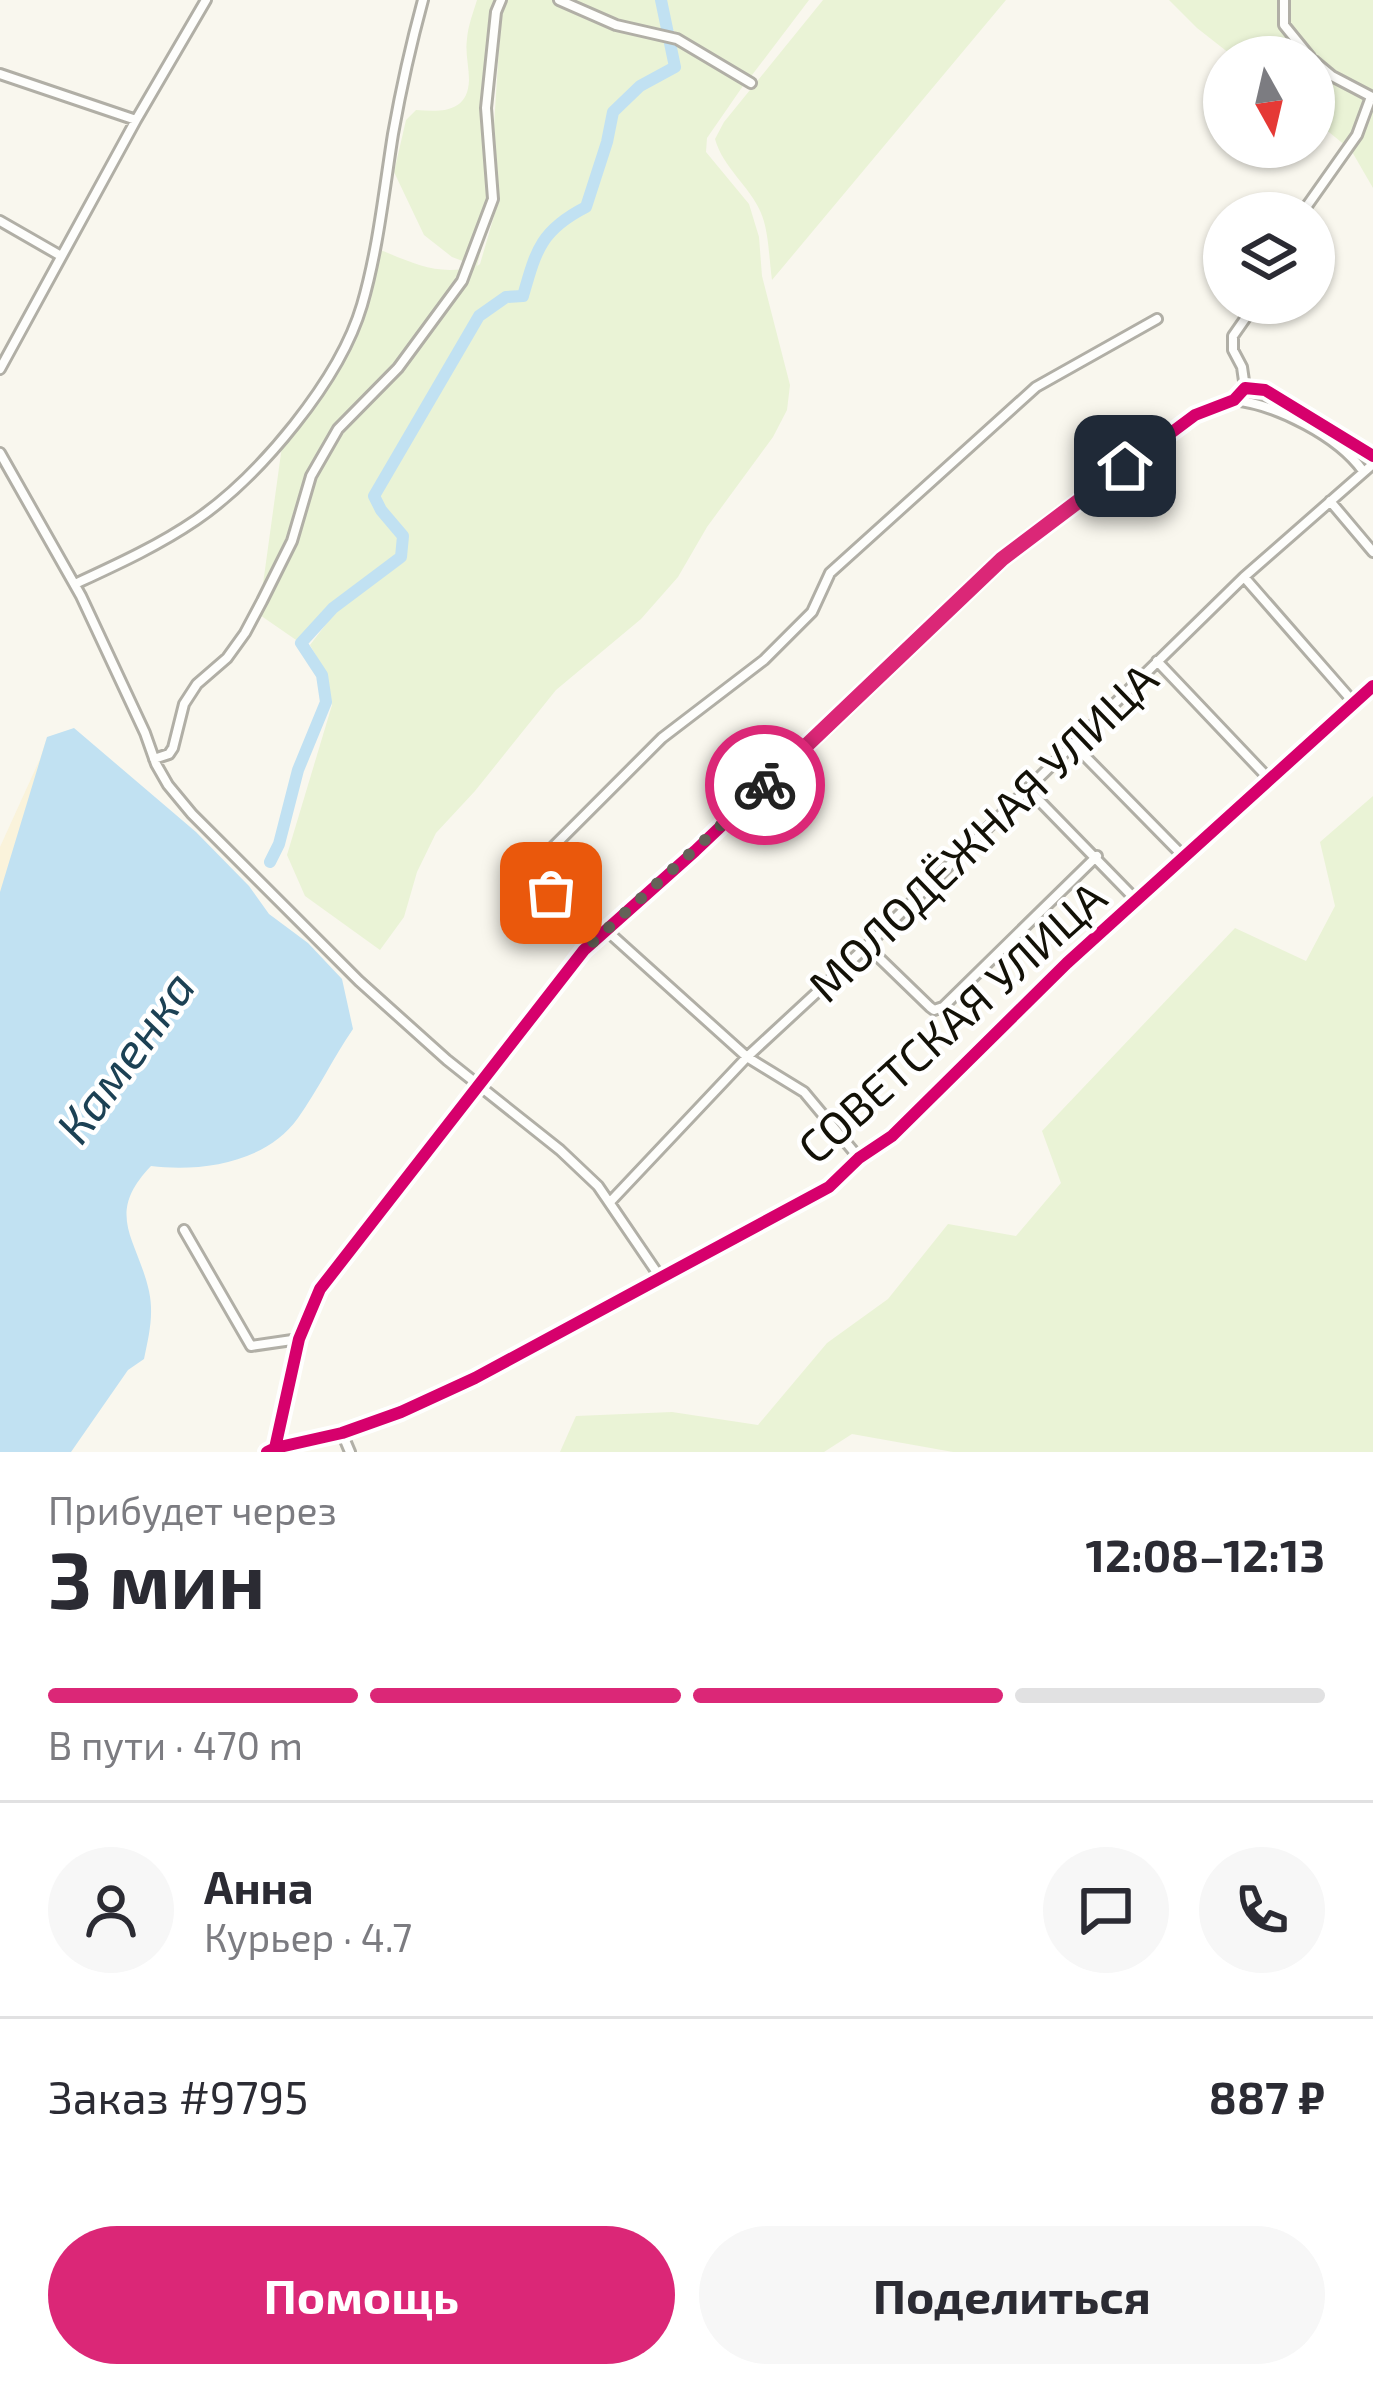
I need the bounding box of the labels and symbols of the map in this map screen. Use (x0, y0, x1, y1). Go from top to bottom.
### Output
north arrow (1203, 36, 1335, 168)
pin (1074, 415, 1176, 517)
street label: МОЛОДЁЖНАЯ УЛИЦА (797, 651, 1167, 1011)
courier (705, 725, 825, 845)
pin (500, 842, 602, 944)
street label: СОВЕТСКАЯ УЛИЦА (786, 869, 1116, 1173)
water label: Каменка (42, 959, 206, 1153)

